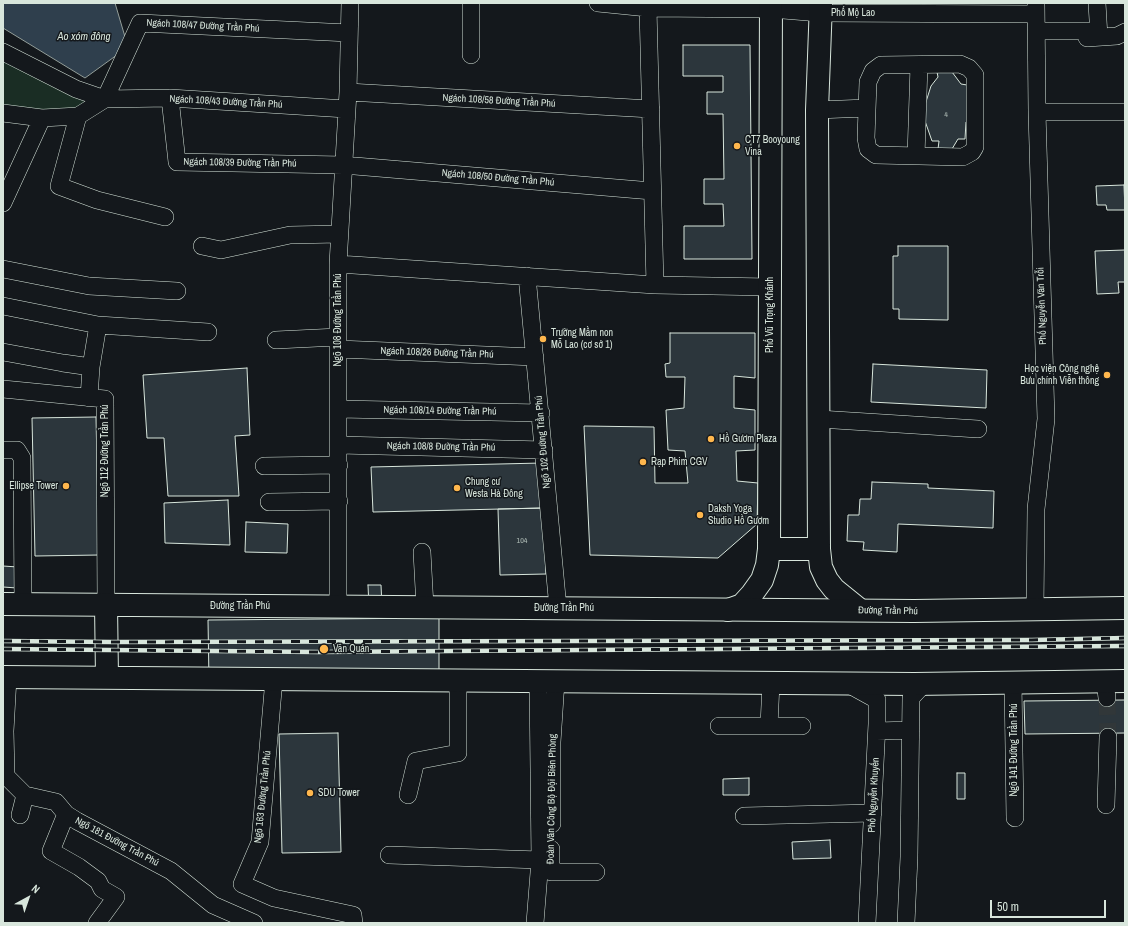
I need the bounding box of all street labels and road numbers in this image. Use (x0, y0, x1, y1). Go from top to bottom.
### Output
street label: Phố Mộ Lao (831, 7, 875, 19)
street label: Ngách 108/47 Đường Trần Phú (146, 17, 260, 35)
street label: Ngách 108/58 Đường Trần Phú (442, 92, 556, 110)
street label: Ngách 108/43 Đường Trần Phú (169, 93, 283, 111)
street label: Ngách 108/39 Đường Trần Phú (183, 156, 297, 170)
street label: Ngách 108/50 Đường Trần Phú (441, 167, 555, 189)
street label: Phố Nguyễn Văn Trỗi (1035, 267, 1049, 345)
street label: Ngõ 108 Đường Trần Phú (332, 273, 344, 367)
street label: Phố Vũ Trọng Khánh (764, 277, 776, 353)
street label: Ngách 108/26 Đường Trần Phú (380, 345, 494, 361)
street label: Ngõ 102 Đường Trần Phú (533, 395, 553, 489)
street label: Ngách 108/14 Đường Trần Phú (383, 404, 497, 418)
street label: Ngõ 112 Đường Trần Phú (99, 405, 111, 497)
street label: Ngách 108/8 Đường Trần Phú (387, 440, 495, 454)
street label: Đường Trần Phú (210, 600, 270, 612)
street label: Đường Trần Phú (534, 602, 594, 614)
street label: Đường Trần Phú (858, 604, 918, 618)
street label: Ngõ 141 Đường Trần Phú (1008, 703, 1020, 797)
street label: Đoàn Văn Công Bộ Đội Biên Phòng (545, 734, 559, 864)
street label: Ngõ 163 Đường Trần Phú (252, 750, 274, 844)
street label: Phố Nguyễn Khuyến (866, 757, 882, 833)
street label: Ngõ 181 Đường Trần Phú (73, 815, 161, 869)

